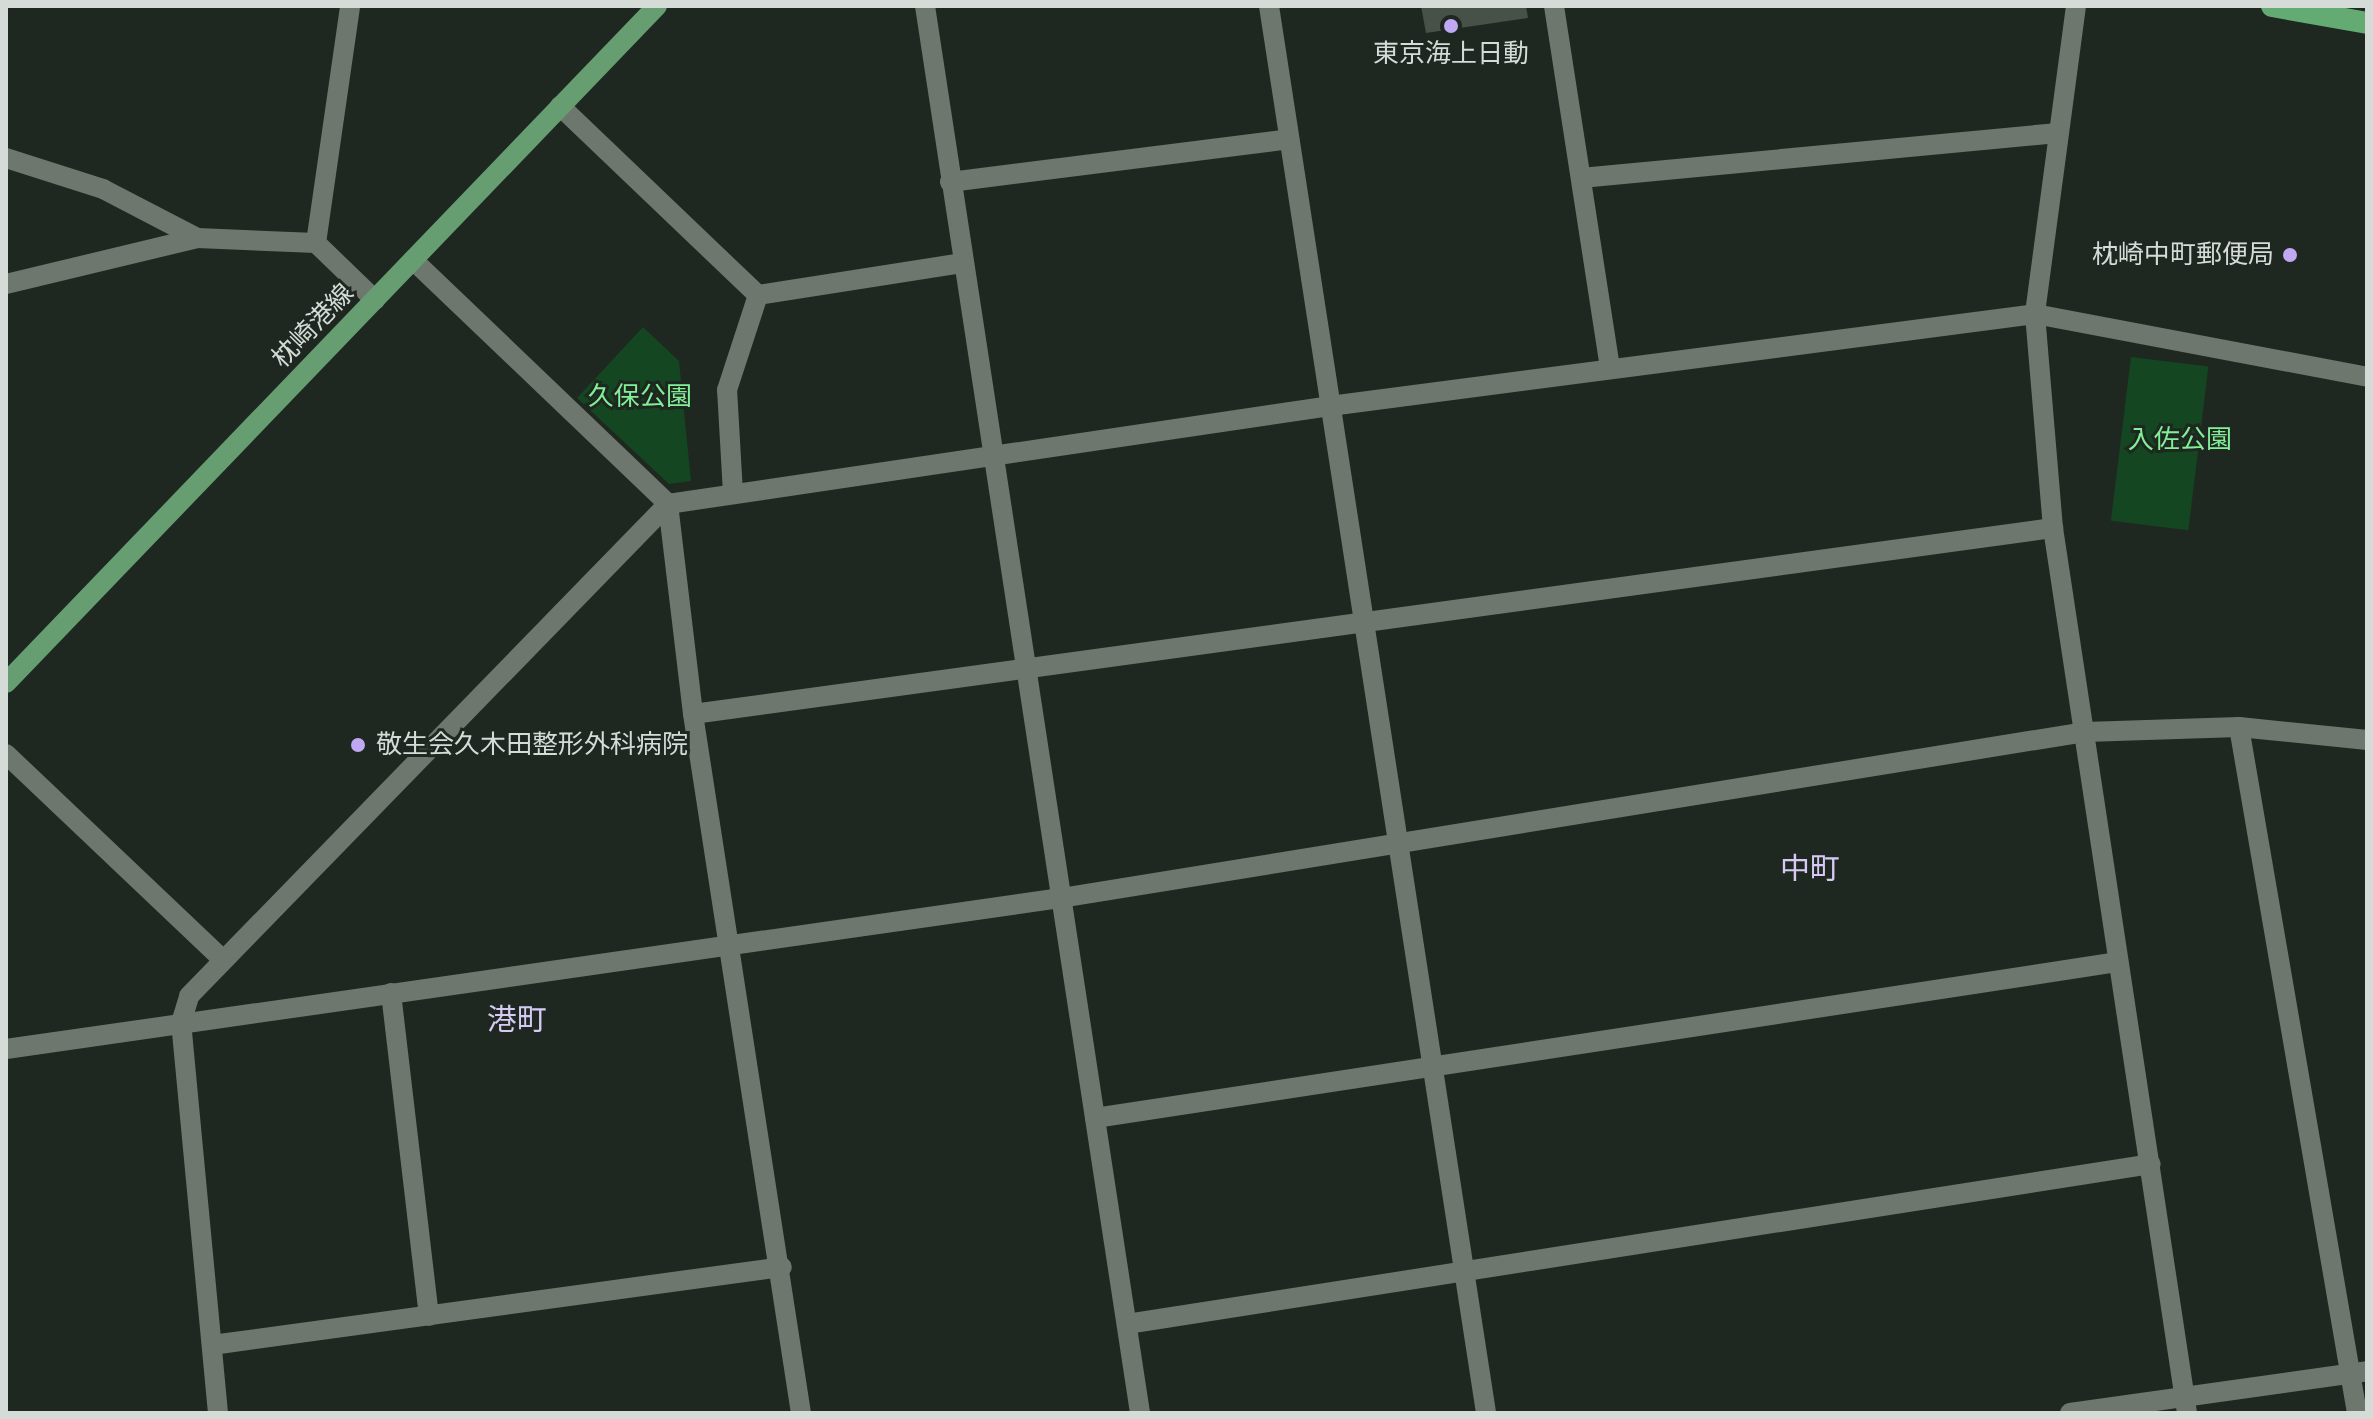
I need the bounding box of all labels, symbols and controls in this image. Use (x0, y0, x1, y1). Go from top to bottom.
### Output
marker: 東京海上日動 (1442, 17, 1460, 35)
place label: 東京海上日動 (1373, 38, 1529, 70)
place label: 枕崎中町郵便局 (2092, 239, 2274, 271)
marker: 枕崎中町郵便局 (2281, 246, 2299, 264)
street label: 枕崎港線 (266, 278, 360, 374)
park label: 久保公園 (588, 381, 692, 413)
park label: 入佐公園 (2128, 424, 2232, 456)
place label: 敬生会久木田整形外科病院 (376, 729, 688, 761)
marker: 敬生会久木田整形外科病院 (347, 734, 369, 756)
district label: 中町 (1780, 851, 1840, 887)
district label: 港町 (487, 1002, 547, 1038)

